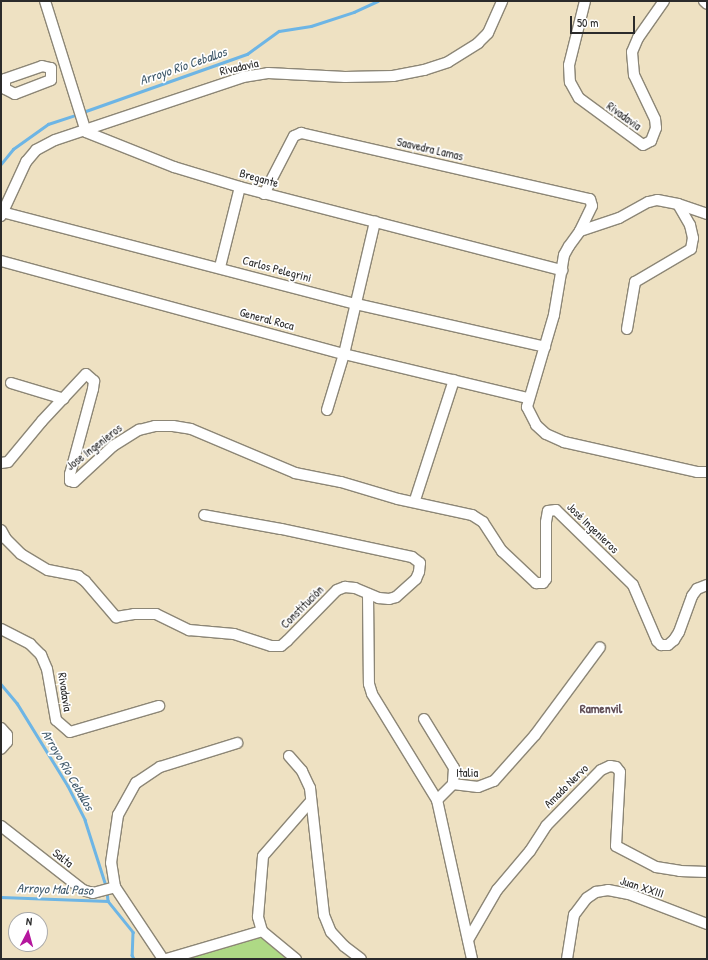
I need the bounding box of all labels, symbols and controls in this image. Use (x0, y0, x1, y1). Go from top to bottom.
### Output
scale bar (572, 8, 637, 34)
text: 50 m (577, 14, 598, 31)
water label: Arroyo Río Ceballos (137, 44, 229, 88)
street label: Rivadavia (218, 56, 260, 78)
street label: Rivadavia (604, 99, 644, 133)
street label: Saavedra Lamas (395, 134, 465, 164)
street label: Bregante (238, 166, 280, 190)
street label: Carlos Pelegrini (241, 253, 313, 285)
street label: General Roca (238, 305, 296, 333)
street label: Jose Ingenieros (63, 421, 125, 473)
street label: José Ingenieros (564, 500, 622, 556)
street label: Constitución (278, 583, 326, 631)
street label: Rivadavia (55, 672, 75, 712)
district label: Ramenvil (580, 700, 622, 716)
water label: Arroyo Río Ceballos (39, 727, 97, 813)
street label: Amado Nervo (541, 761, 591, 811)
street label: Italia (456, 766, 478, 780)
street label: Salta (50, 845, 76, 871)
street label: Juan XXIII (618, 873, 666, 901)
water label: Arroyo Mal Paso (17, 880, 93, 898)
north arrow (8, 912, 48, 952)
text: N (25, 914, 33, 928)

